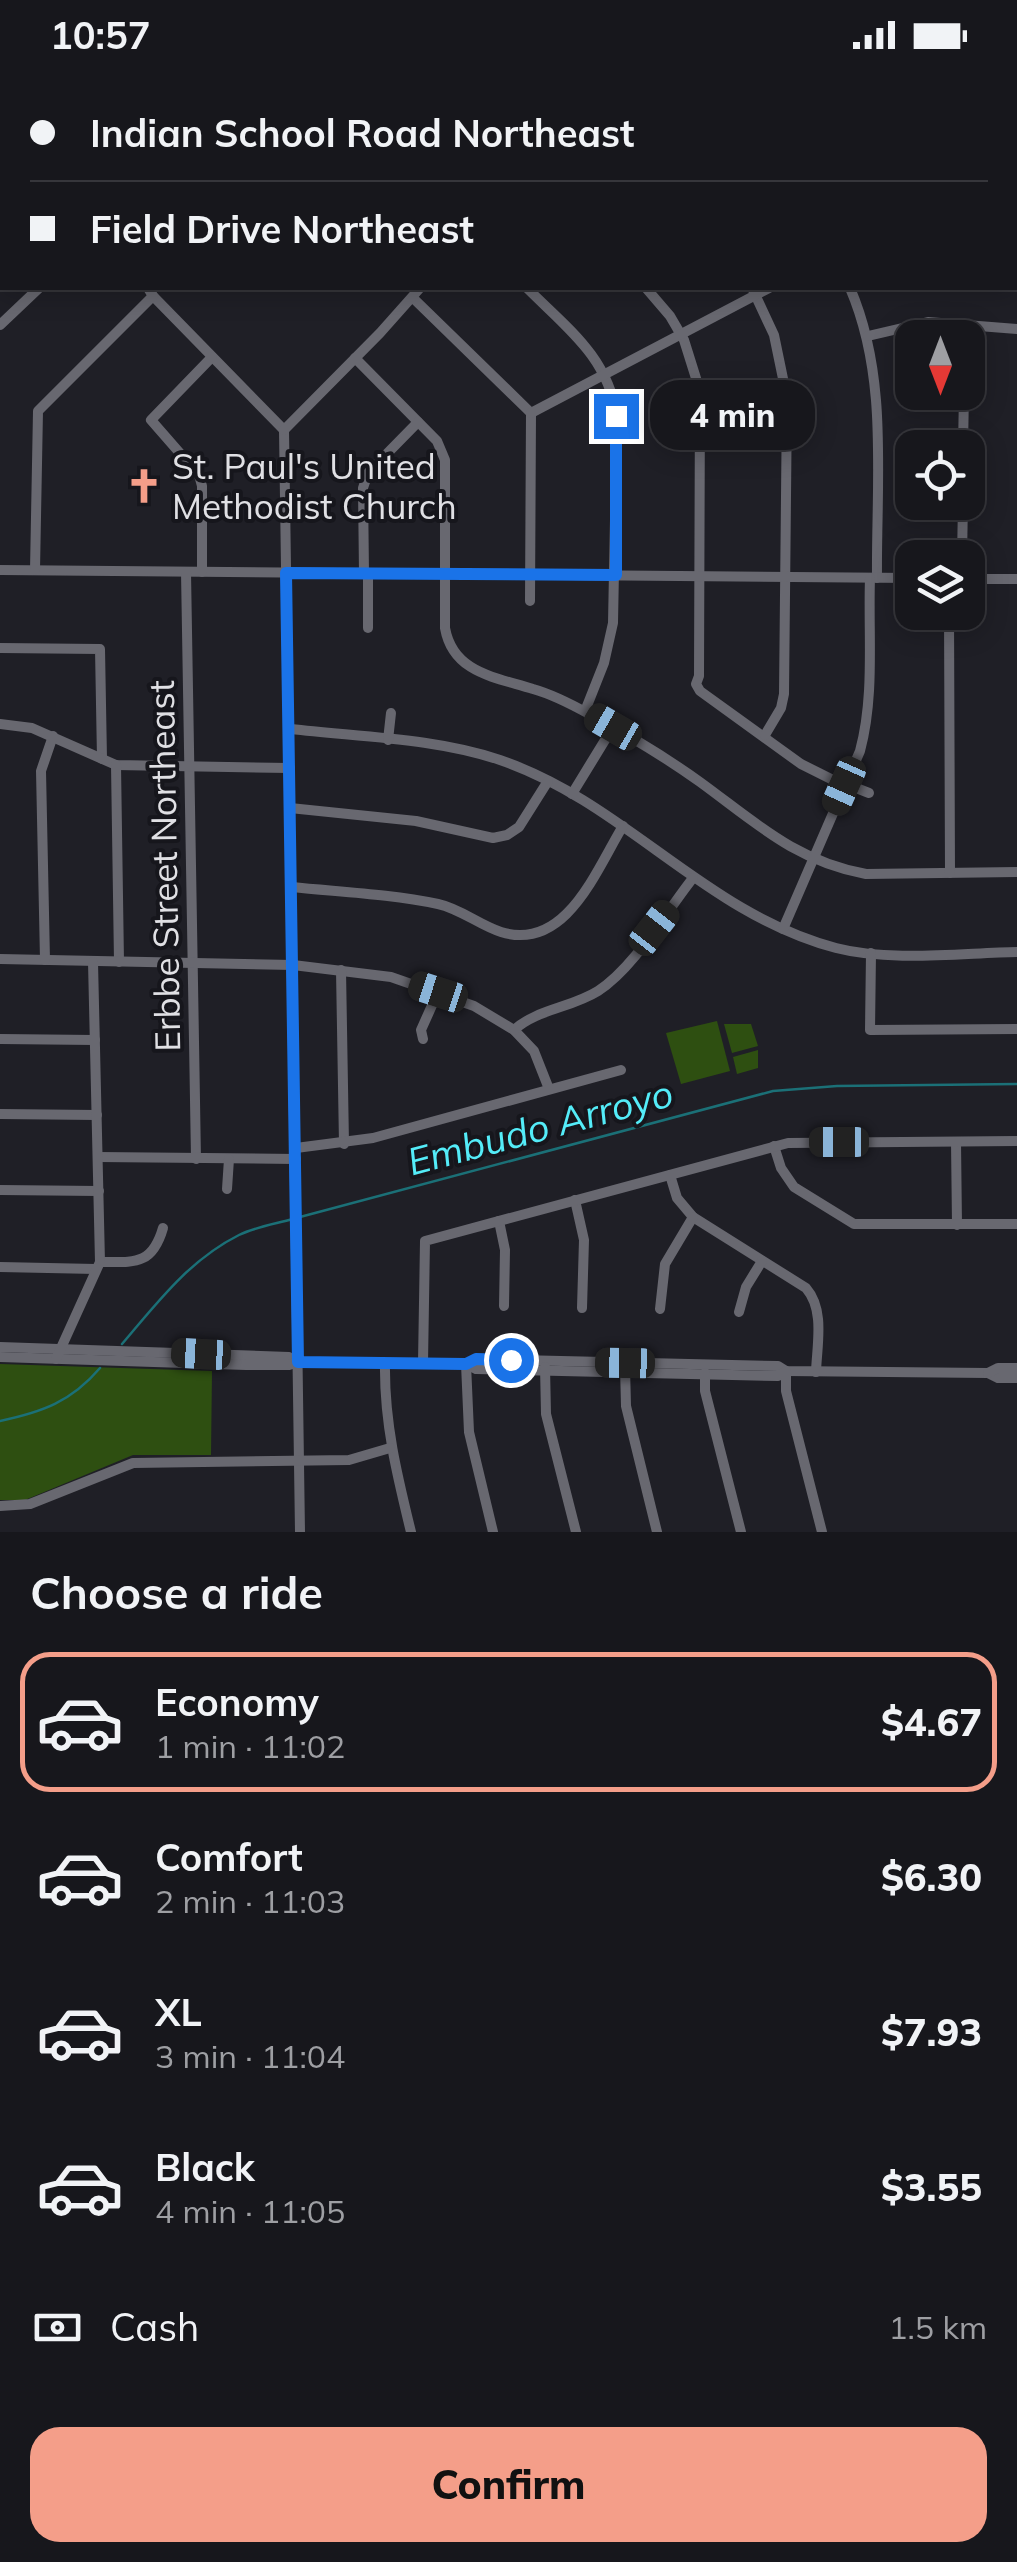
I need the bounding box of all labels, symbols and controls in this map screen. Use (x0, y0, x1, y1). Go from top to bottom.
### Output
text: 10:57 (50, 11, 151, 59)
text: Indian School Road Northeast (90, 109, 634, 157)
text: Field Drive Northeast (90, 205, 474, 253)
north arrow (895, 320, 985, 410)
map controls (895, 320, 985, 630)
callout: 4 min (651, 381, 816, 451)
route end (594, 394, 639, 439)
text: 4 min (690, 395, 775, 435)
button: locate (895, 430, 985, 520)
place label: St. Paul's United Methodist Church (172, 444, 457, 528)
church icon: St. Paul's United Methodist Church (125, 467, 163, 505)
button: layers (895, 540, 985, 630)
street label: Erbbe Street Northeast (139, 680, 189, 1052)
car (580, 699, 646, 755)
car (818, 752, 870, 820)
car (624, 895, 684, 961)
car (405, 968, 471, 1016)
water label: Embudo Arroyo (402, 1068, 678, 1186)
car (809, 1127, 869, 1157)
car (170, 1337, 232, 1371)
route start (489, 1338, 534, 1383)
car (595, 1347, 655, 1379)
text: Choose a ride (30, 1564, 323, 1620)
icon: car (35, 1677, 125, 1767)
text: Economy (155, 1678, 319, 1726)
text: $4.67 (881, 1698, 982, 1746)
text: 1 min · 11:02 (155, 1726, 345, 1766)
icon: car (35, 1832, 125, 1922)
text: Comfort (155, 1833, 303, 1881)
text: $6.30 (881, 1853, 982, 1901)
text: 2 min · 11:03 (155, 1881, 345, 1921)
icon: car (35, 1987, 125, 2077)
text: XL (155, 1988, 202, 2036)
text: $7.93 (881, 2008, 982, 2056)
text: 3 min · 11:04 (155, 2036, 345, 2076)
icon: car (35, 2142, 125, 2232)
text: Black (155, 2143, 255, 2191)
text: $3.55 (881, 2163, 982, 2211)
text: 4 min · 11:05 (155, 2191, 345, 2231)
icon: cash (30, 2300, 85, 2355)
text: Cash (110, 2303, 199, 2351)
text: 1.5 km (888, 2307, 987, 2347)
button: Confirm (30, 2427, 987, 2542)

